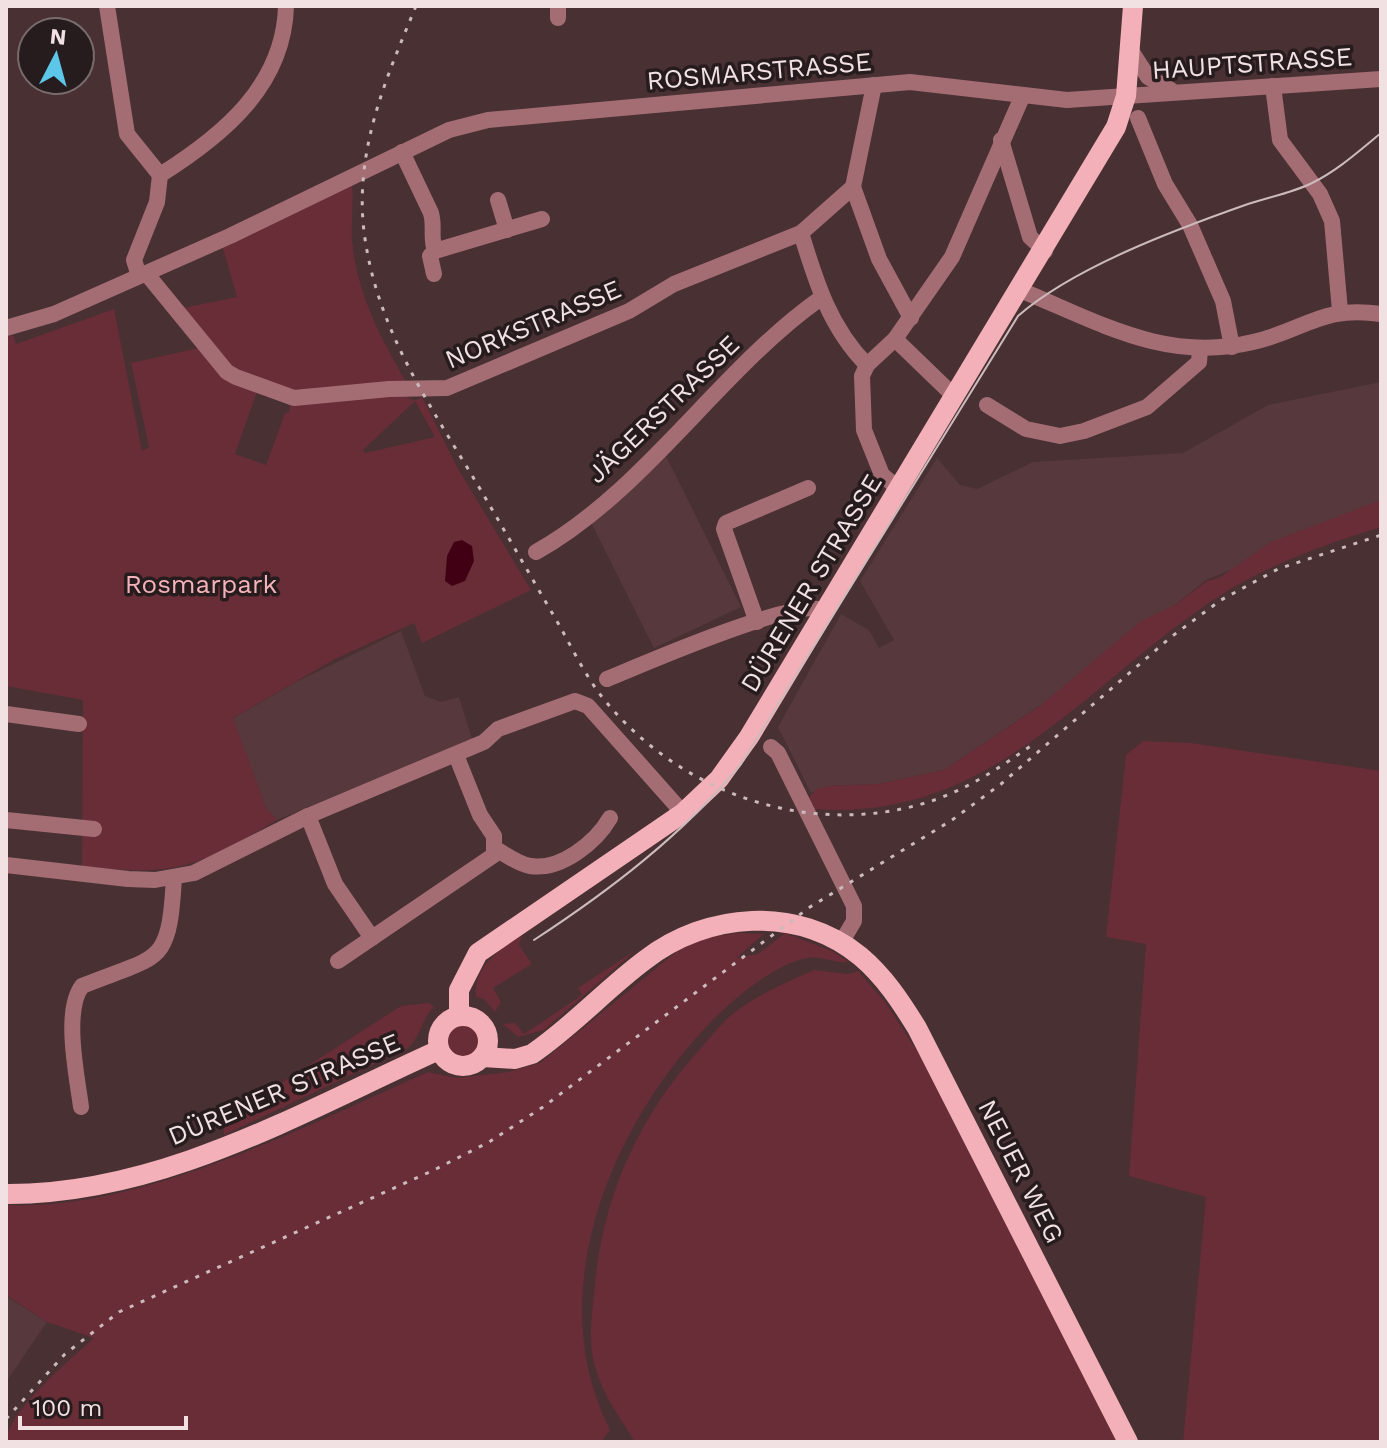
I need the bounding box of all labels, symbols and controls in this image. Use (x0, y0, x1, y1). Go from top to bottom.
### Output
north arrow (16, 16, 96, 96)
text: N (49, 23, 67, 50)
street label: HAUPTSTRASSE (1151, 41, 1353, 85)
street label: ROSMARSTRASSE (645, 46, 873, 96)
street label: NORKSTRASSE (441, 273, 625, 375)
street label: JÄGERSTRASSE (581, 329, 745, 489)
street label: DÜRENER STRASSE (734, 469, 888, 697)
park label: Rosmarpark (125, 569, 278, 599)
street label: DÜRENER STRASSE (164, 1027, 404, 1151)
street label: NEUER WEG (972, 1095, 1070, 1247)
scale bar (20, 1380, 186, 1430)
text: 100 m (32, 1394, 102, 1422)

